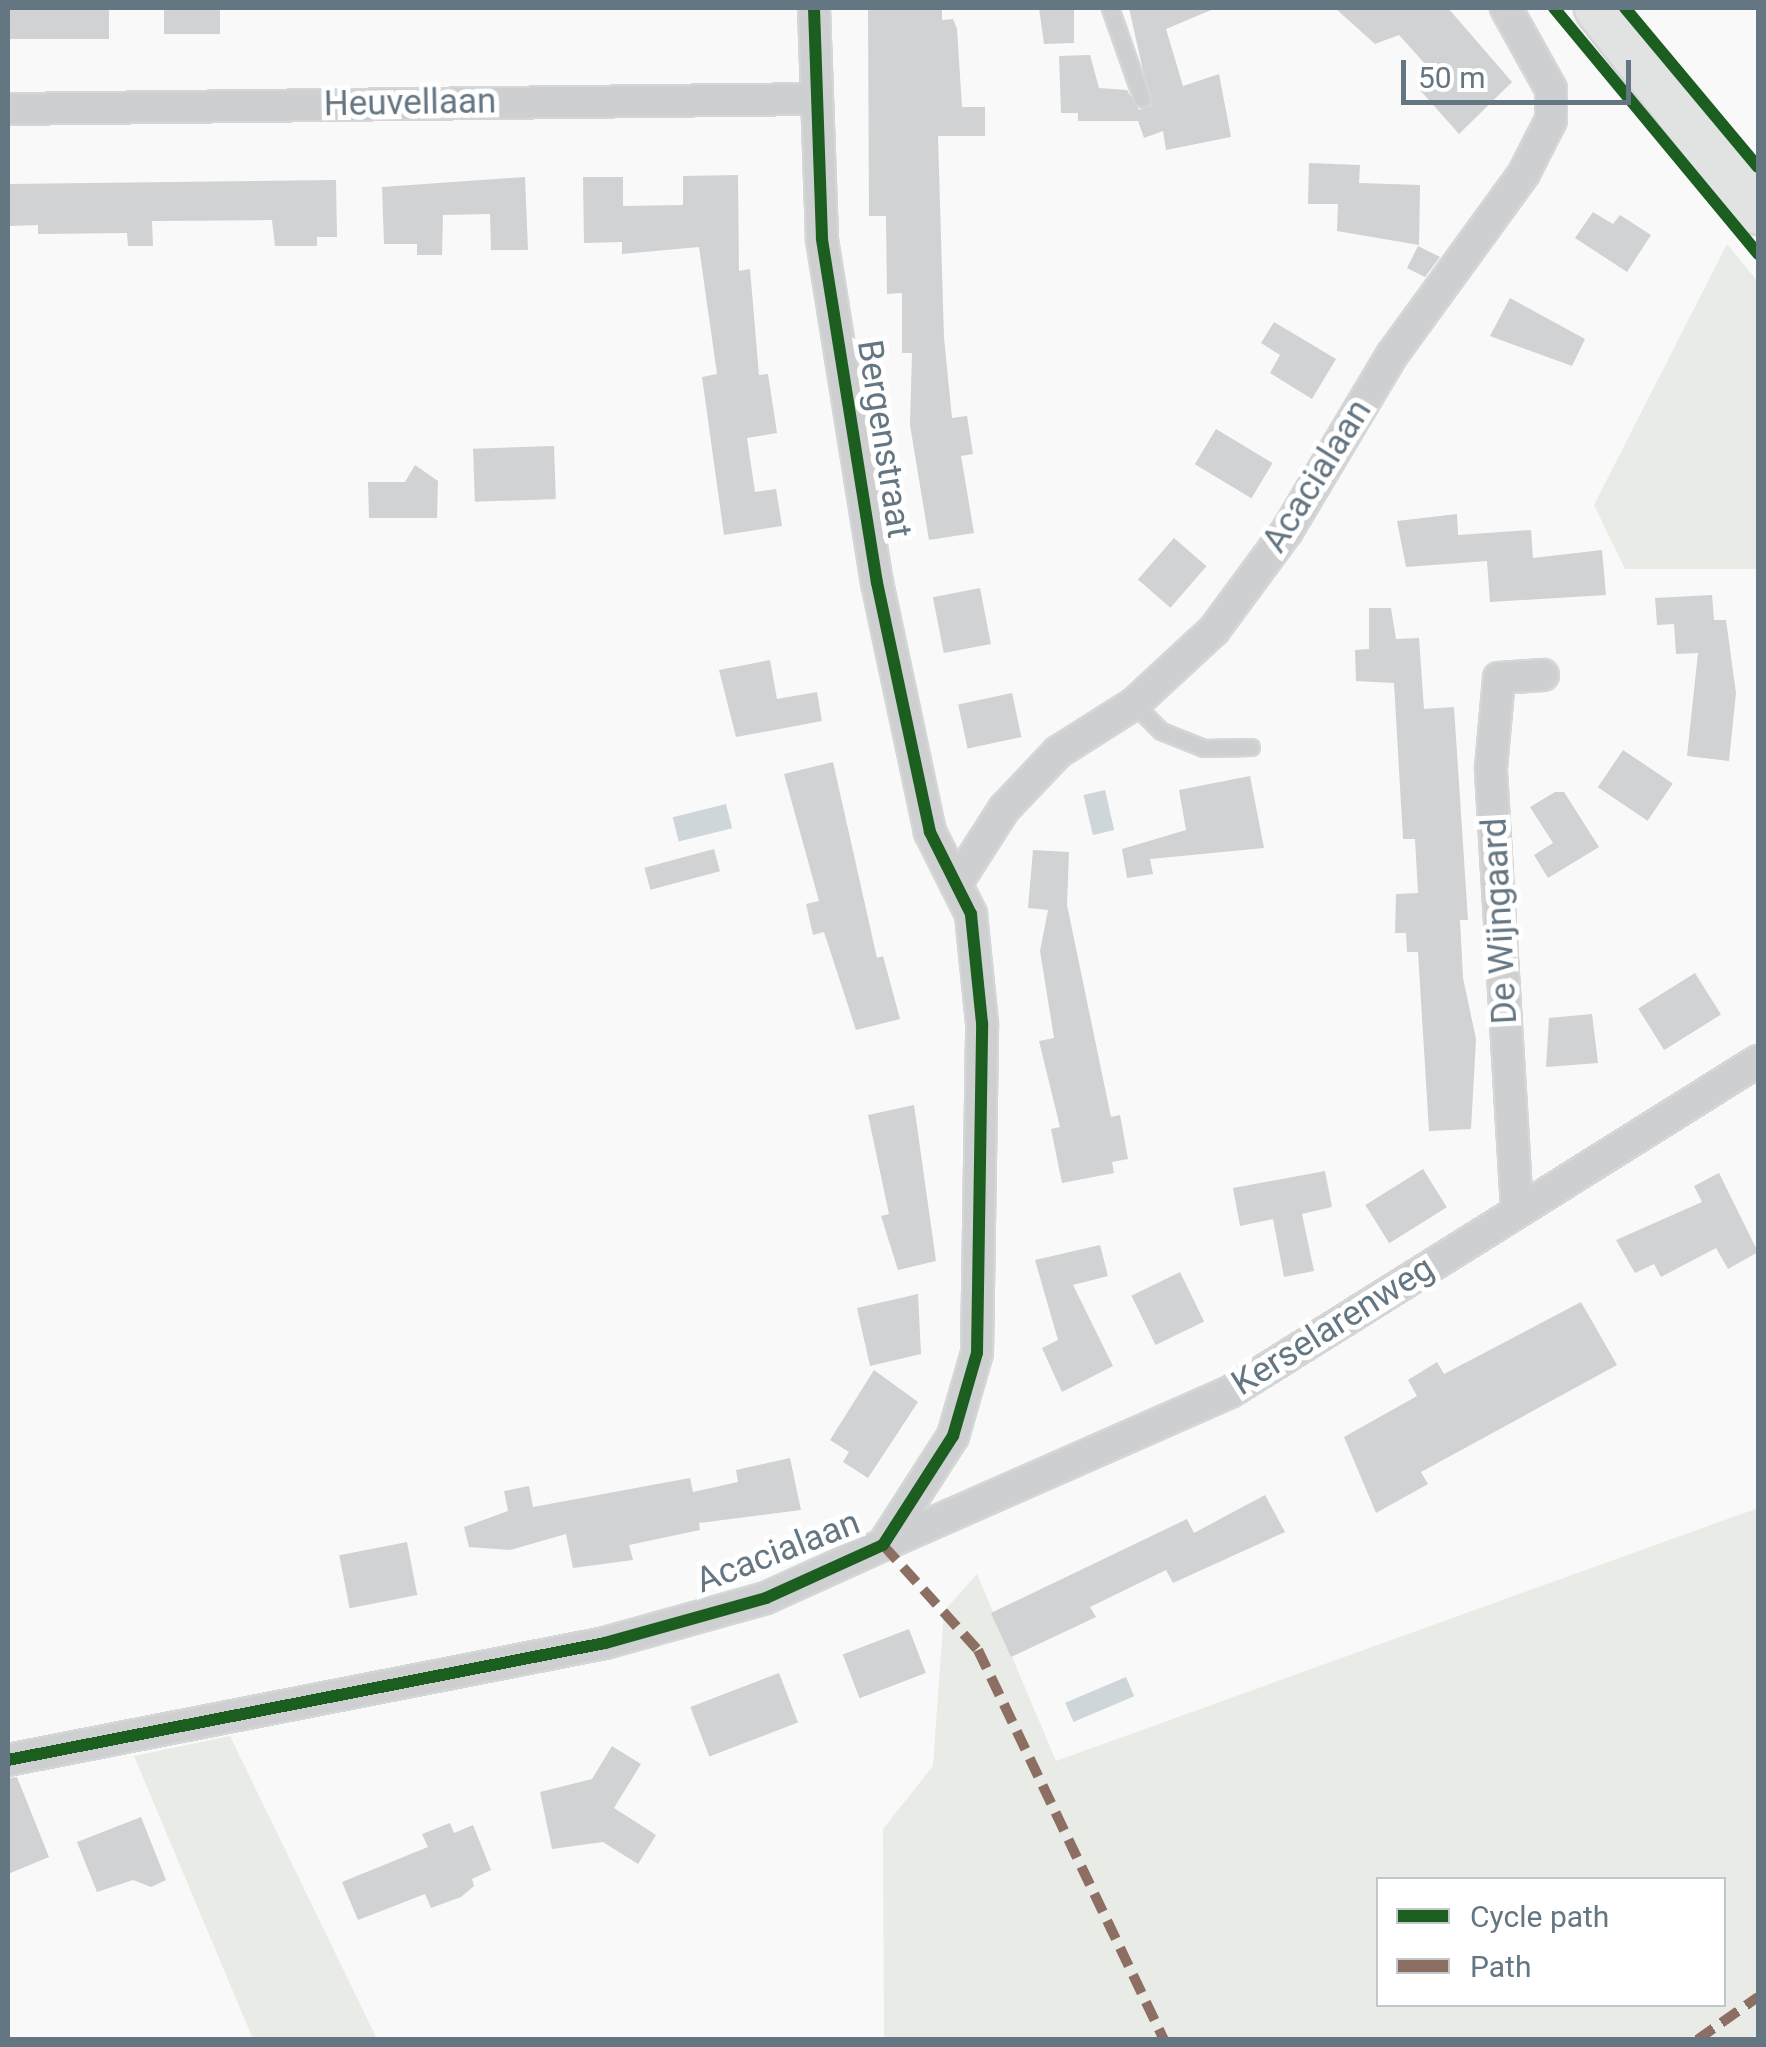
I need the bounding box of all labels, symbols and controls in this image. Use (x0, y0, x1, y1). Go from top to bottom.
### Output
scale bar (1406, 40, 1636, 102)
text: 50 m (1418, 60, 1485, 95)
street label: Heuvellaan (323, 80, 497, 126)
street label: Bergenstraat (848, 337, 920, 541)
street label: Acacialaan (1254, 392, 1380, 560)
street label: De Wijngaard (1474, 817, 1526, 1025)
street label: Kerselarenweg (1224, 1247, 1442, 1405)
street label: Acacialaan (690, 1502, 866, 1602)
legend (1376, 1877, 1726, 2007)
text: Cycle path (1470, 1899, 1609, 1934)
text: Path (1470, 1949, 1531, 1984)

